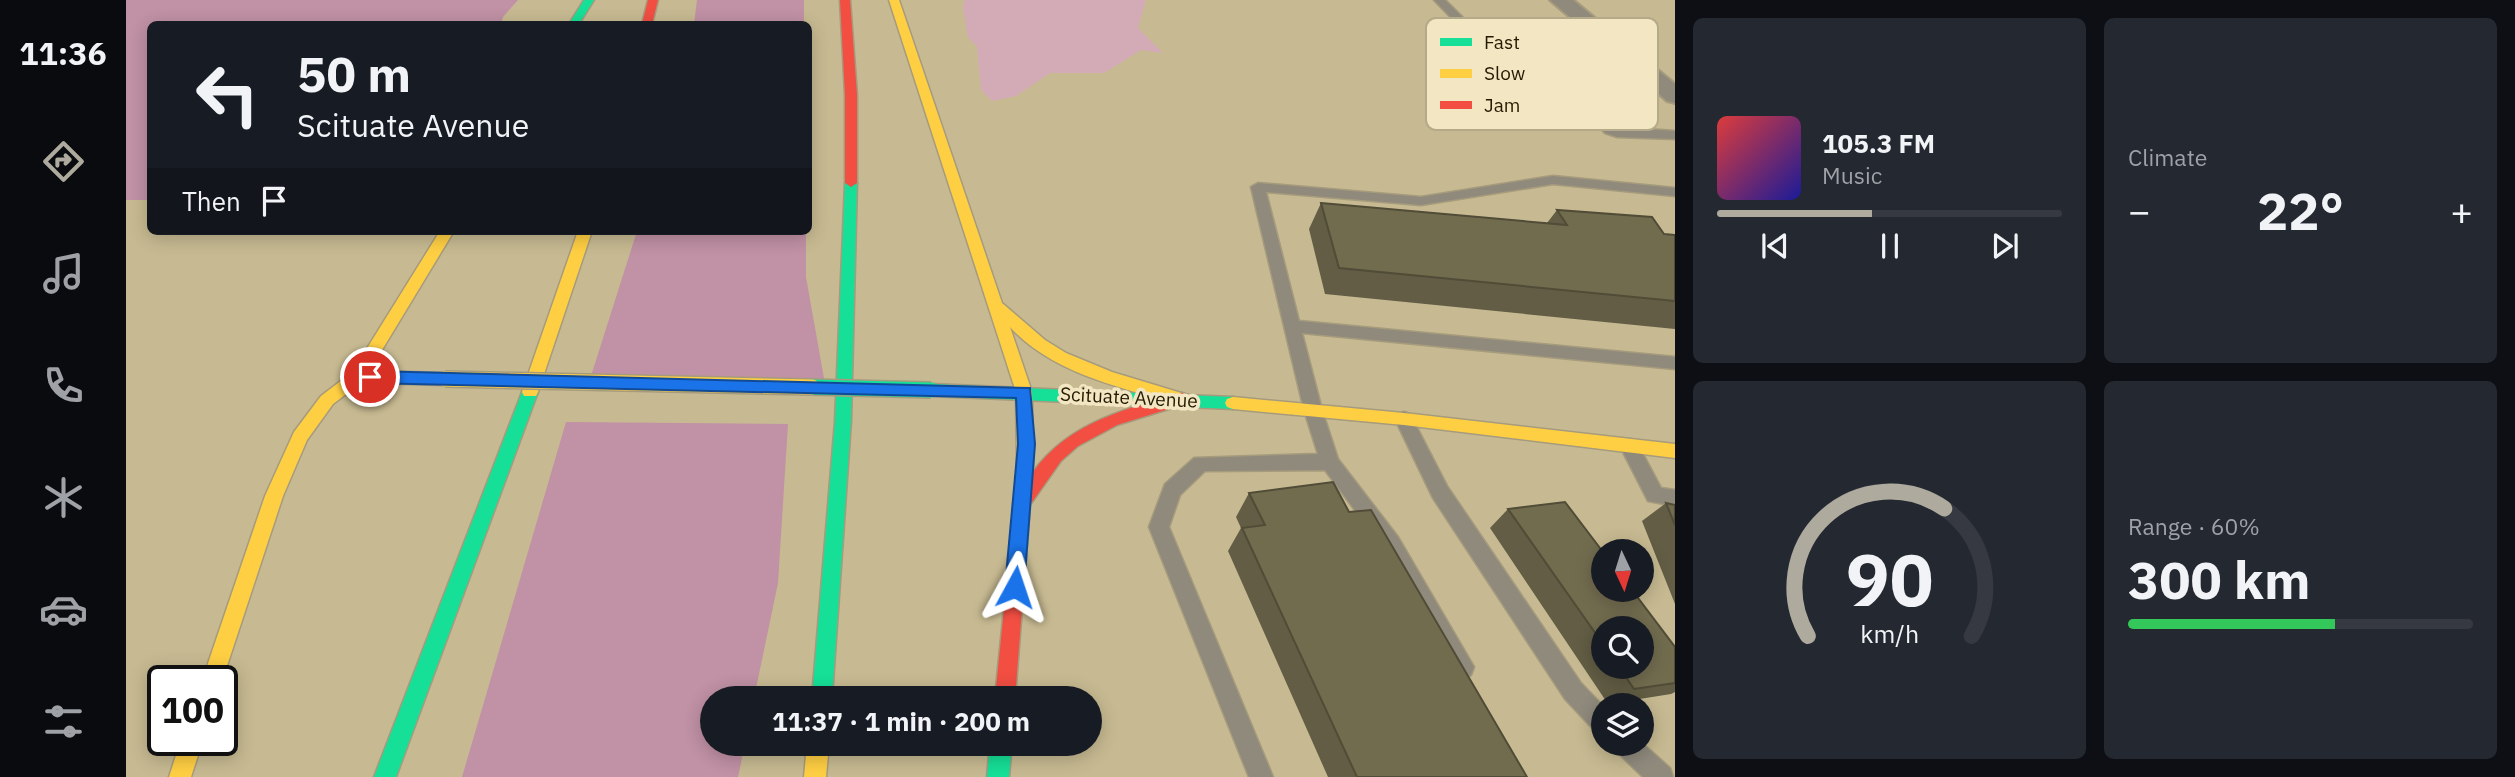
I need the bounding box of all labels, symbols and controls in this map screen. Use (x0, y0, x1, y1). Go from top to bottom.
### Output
legend (1426, 18, 1658, 130)
text: Fast (1484, 30, 1520, 54)
text: 11:36 (19, 32, 107, 74)
text: 50 m (297, 42, 411, 105)
icon: left (182, 49, 273, 140)
text: Slow (1484, 61, 1525, 85)
text: Jam (1484, 93, 1520, 117)
text: Scituate Avenue (297, 104, 529, 146)
text: 105.3 FM (1822, 126, 1935, 160)
icon: directions (39, 137, 88, 186)
text: Climate (2128, 142, 2207, 172)
text: Music (1822, 160, 1882, 190)
text: 22° (2257, 177, 2344, 244)
icon: arrive (255, 182, 293, 220)
text: Then (182, 184, 241, 218)
text: − (2128, 186, 2151, 235)
text: + (2450, 186, 2473, 235)
icon: previous (1756, 227, 1794, 265)
icon: pause (1871, 227, 1909, 265)
icon: next (1986, 227, 2024, 265)
icon: music (39, 249, 88, 298)
pin (340, 347, 400, 407)
icon: arrive (351, 358, 389, 396)
icon: phone (39, 361, 88, 410)
street label: Scituate Avenue (1060, 381, 1198, 413)
icon: climate (39, 473, 88, 522)
text: Range · 60% (2128, 511, 2260, 541)
text: 90 (1846, 531, 1933, 626)
north arrow (1591, 539, 1654, 602)
map controls (1591, 539, 1654, 756)
text: 300 km (2128, 546, 2310, 613)
position arrow (978, 550, 1052, 624)
icon: car (39, 585, 88, 634)
button: search (1591, 616, 1654, 679)
text: km/h (1860, 617, 1919, 650)
speed limit sign: 100 (147, 665, 238, 756)
button: layers (1591, 693, 1654, 756)
icon: filters (39, 697, 88, 746)
text: 11:37 · 1 min · 200 m (772, 704, 1030, 738)

